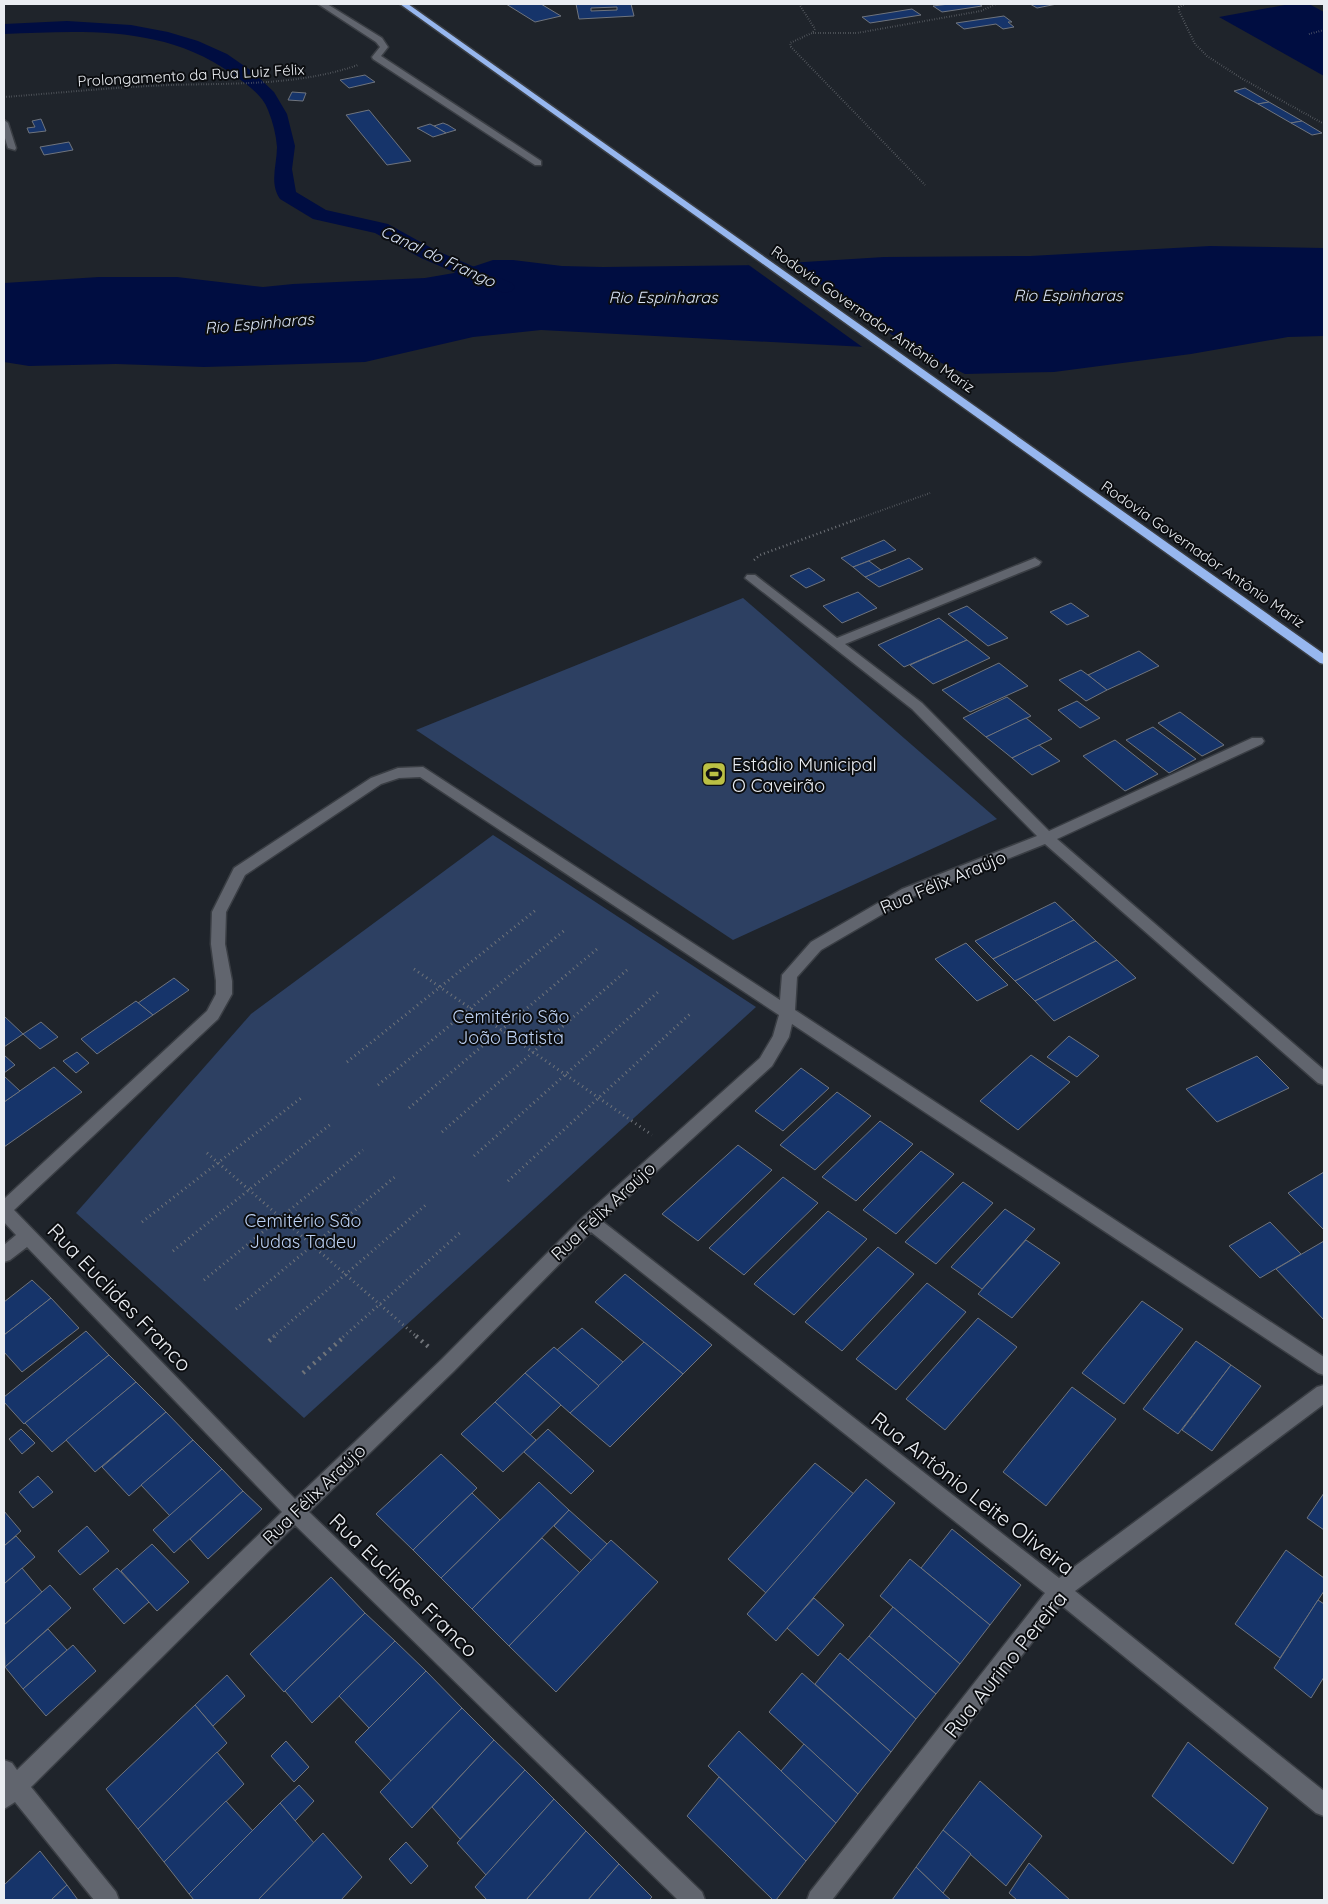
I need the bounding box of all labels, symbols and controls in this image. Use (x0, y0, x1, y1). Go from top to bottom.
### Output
street label: Prolongamento da Rua Luiz Félix (77, 60, 305, 90)
water label: Canal do Frango (378, 221, 500, 292)
street label: Rodovia Governador Antônio Mariz (768, 241, 978, 397)
water label: Rio Espinharas (1013, 285, 1124, 305)
water label: Rio Espinharas (608, 287, 719, 307)
water label: Rio Espinharas (204, 308, 316, 338)
street label: Rodovia Governador Antônio Mariz (1098, 476, 1308, 632)
place label: Estádio Municipal O Caveirão (732, 753, 877, 797)
sports icon: Estádio Municipal O Caveirão (701, 761, 727, 787)
street label: Rua Félix Araújo (877, 845, 1009, 919)
park label: Cemitério São João Batista (453, 1005, 569, 1049)
street label: Rua Félix Araújo (546, 1157, 660, 1265)
park label: Cemitério São Judas Tadeu (245, 1209, 361, 1253)
street label: Rua Euclides Franco (42, 1217, 198, 1377)
street label: Rua Antônio Leite Oliveira (866, 1406, 1080, 1580)
street label: Rua Félix Araújo (258, 1439, 370, 1549)
street label: Rua Euclides Franco (324, 1507, 484, 1663)
street label: Rua Aurino Pereira (938, 1585, 1072, 1743)

